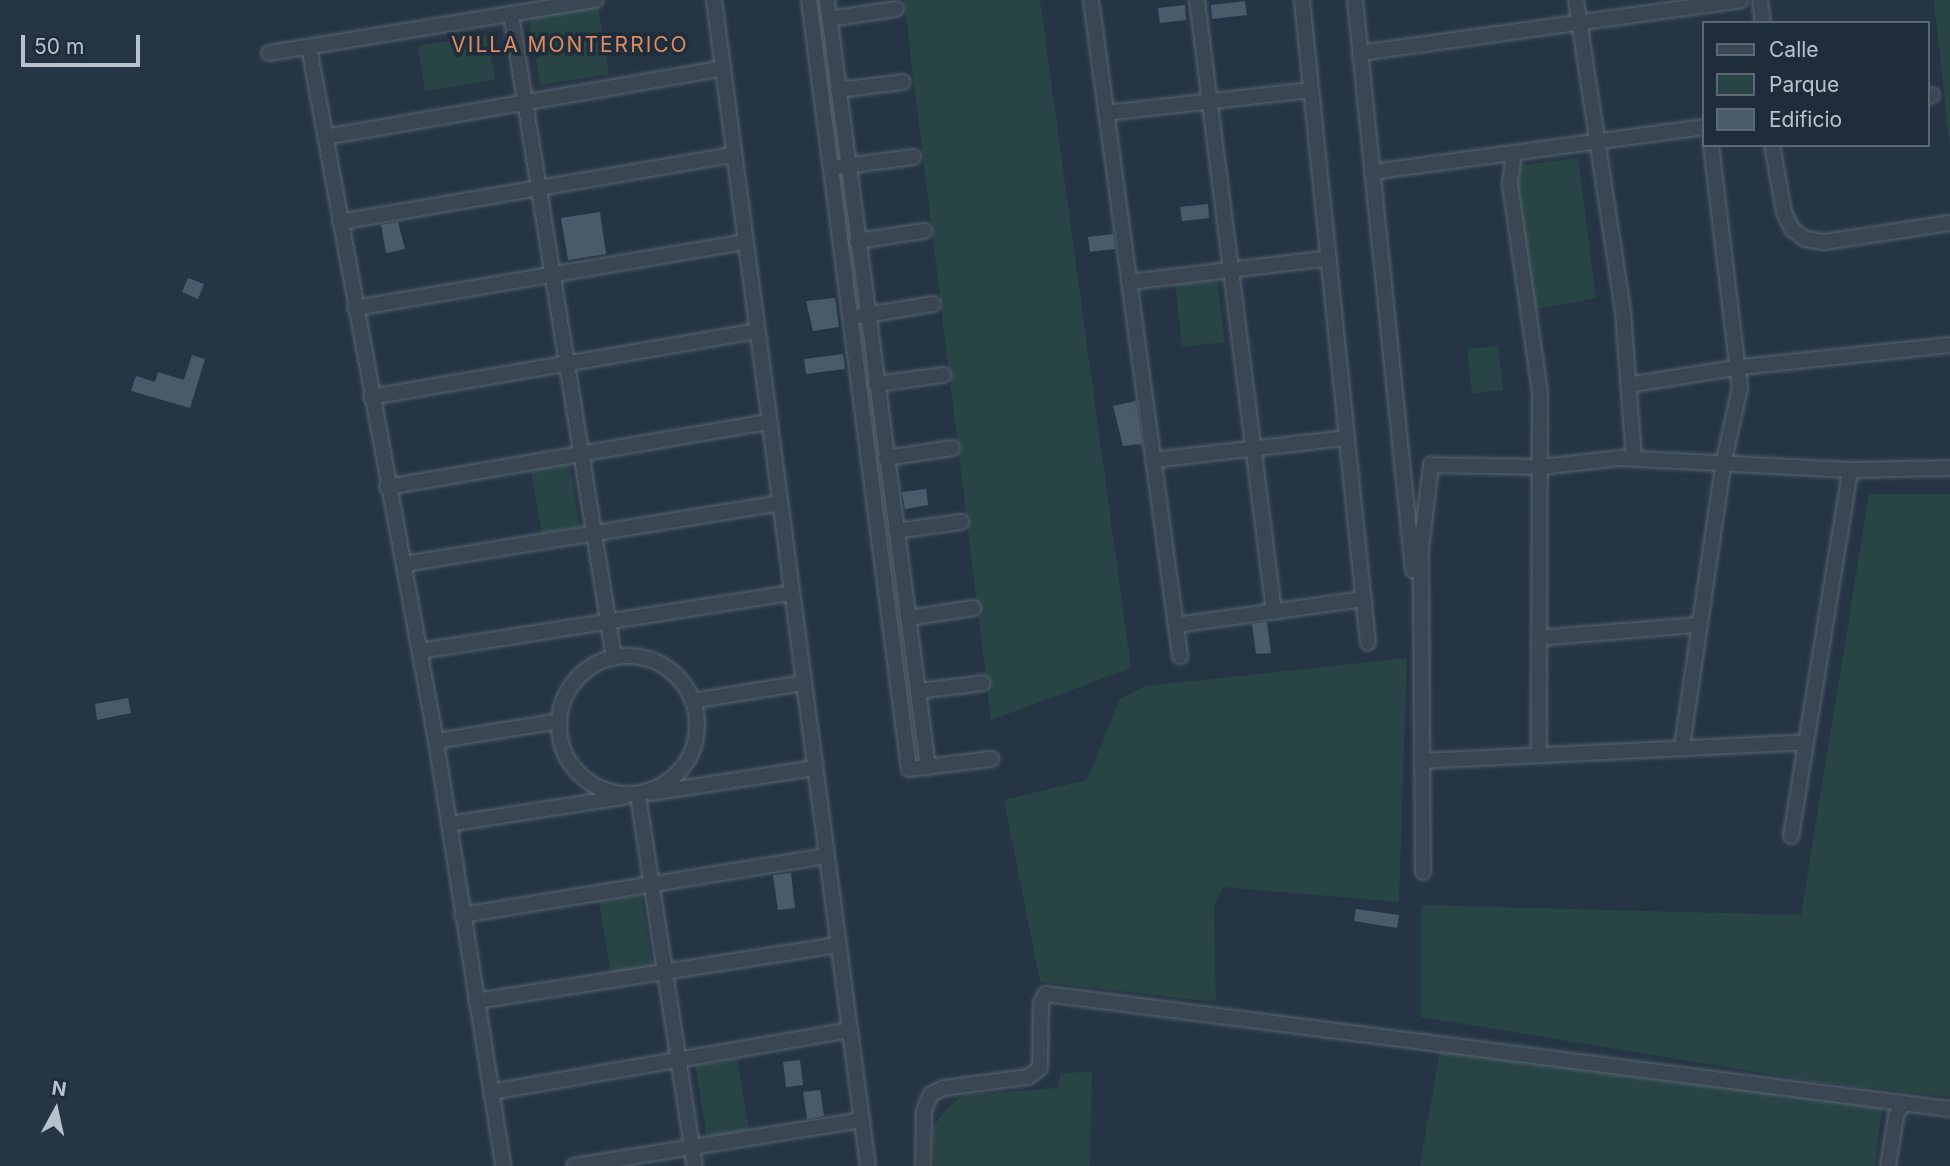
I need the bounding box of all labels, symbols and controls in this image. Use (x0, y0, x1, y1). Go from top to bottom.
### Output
scale bar (24, 21, 144, 65)
legend (1702, 21, 1929, 147)
district label: VILLA MONTERRICO (453, 32, 687, 58)
text: 50 m (34, 34, 84, 59)
text: Calle (1769, 37, 1819, 62)
text: Parque (1769, 72, 1839, 97)
text: Edificio (1769, 107, 1842, 132)
north arrow (21, 1075, 91, 1145)
text: N (50, 1076, 68, 1101)

